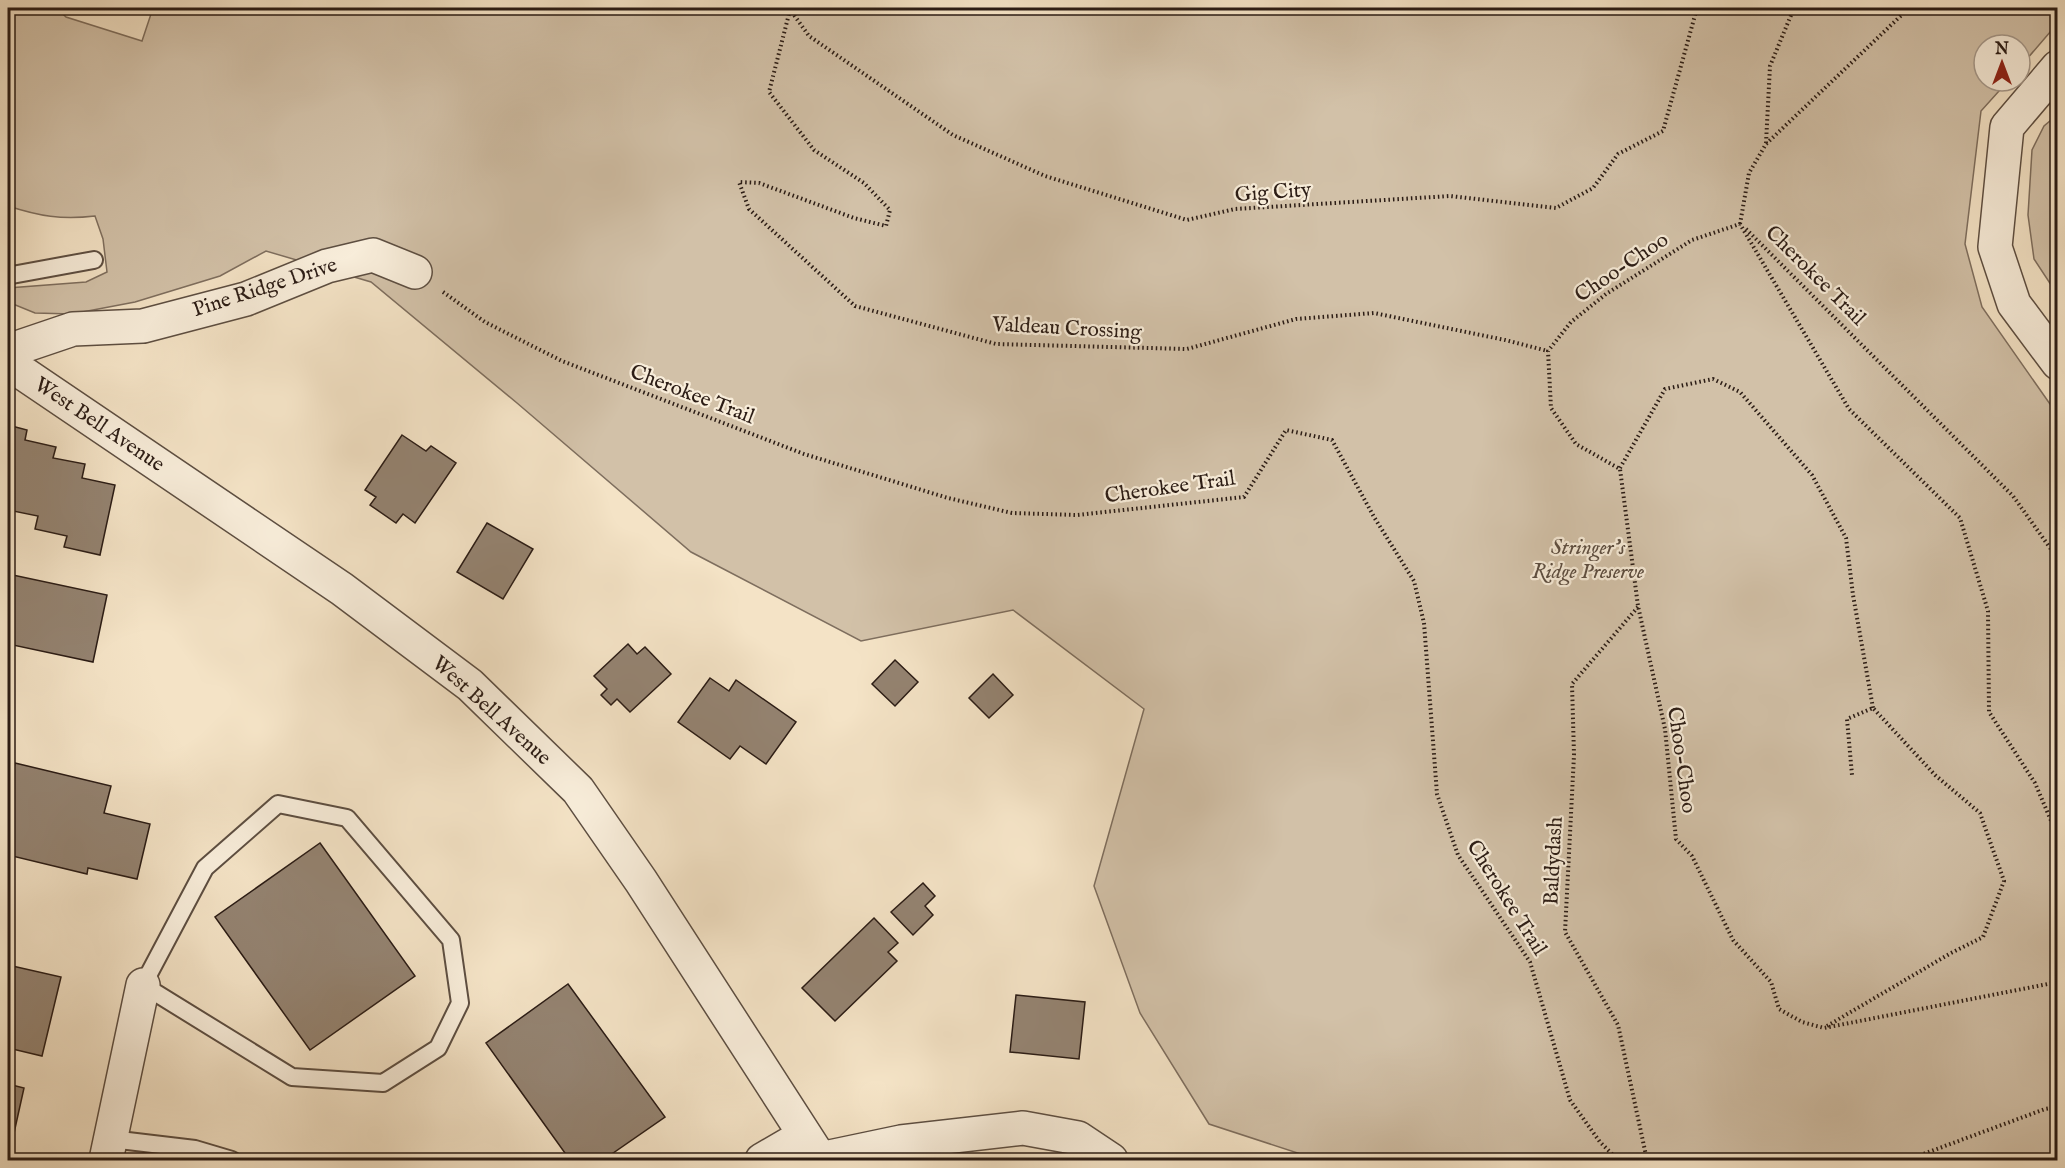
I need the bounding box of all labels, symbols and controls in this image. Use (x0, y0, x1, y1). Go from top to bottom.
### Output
north arrow (1972, 33, 2032, 93)
text: N (1994, 40, 2009, 60)
street label: Gig City (1234, 177, 1313, 209)
street label: Cherokee Trail (1759, 220, 1871, 332)
street label: Choo-Choo (1570, 227, 1674, 309)
street label: Pine Ridge Drive (189, 252, 341, 324)
street label: Valdeau Crossing (991, 312, 1143, 346)
street label: Cherokee Trail (626, 359, 758, 431)
street label: West Bell Avenue (29, 371, 170, 479)
street label: Cherokee Trail (1103, 465, 1237, 511)
park label: Stringer's Ridge Preserve (1532, 535, 1644, 586)
street label: West Bell Avenue (426, 650, 557, 772)
street label: Choo-Choo (1660, 705, 1702, 815)
street label: Baldydash (1538, 816, 1570, 906)
street label: Cherokee Trail (1460, 835, 1552, 961)

